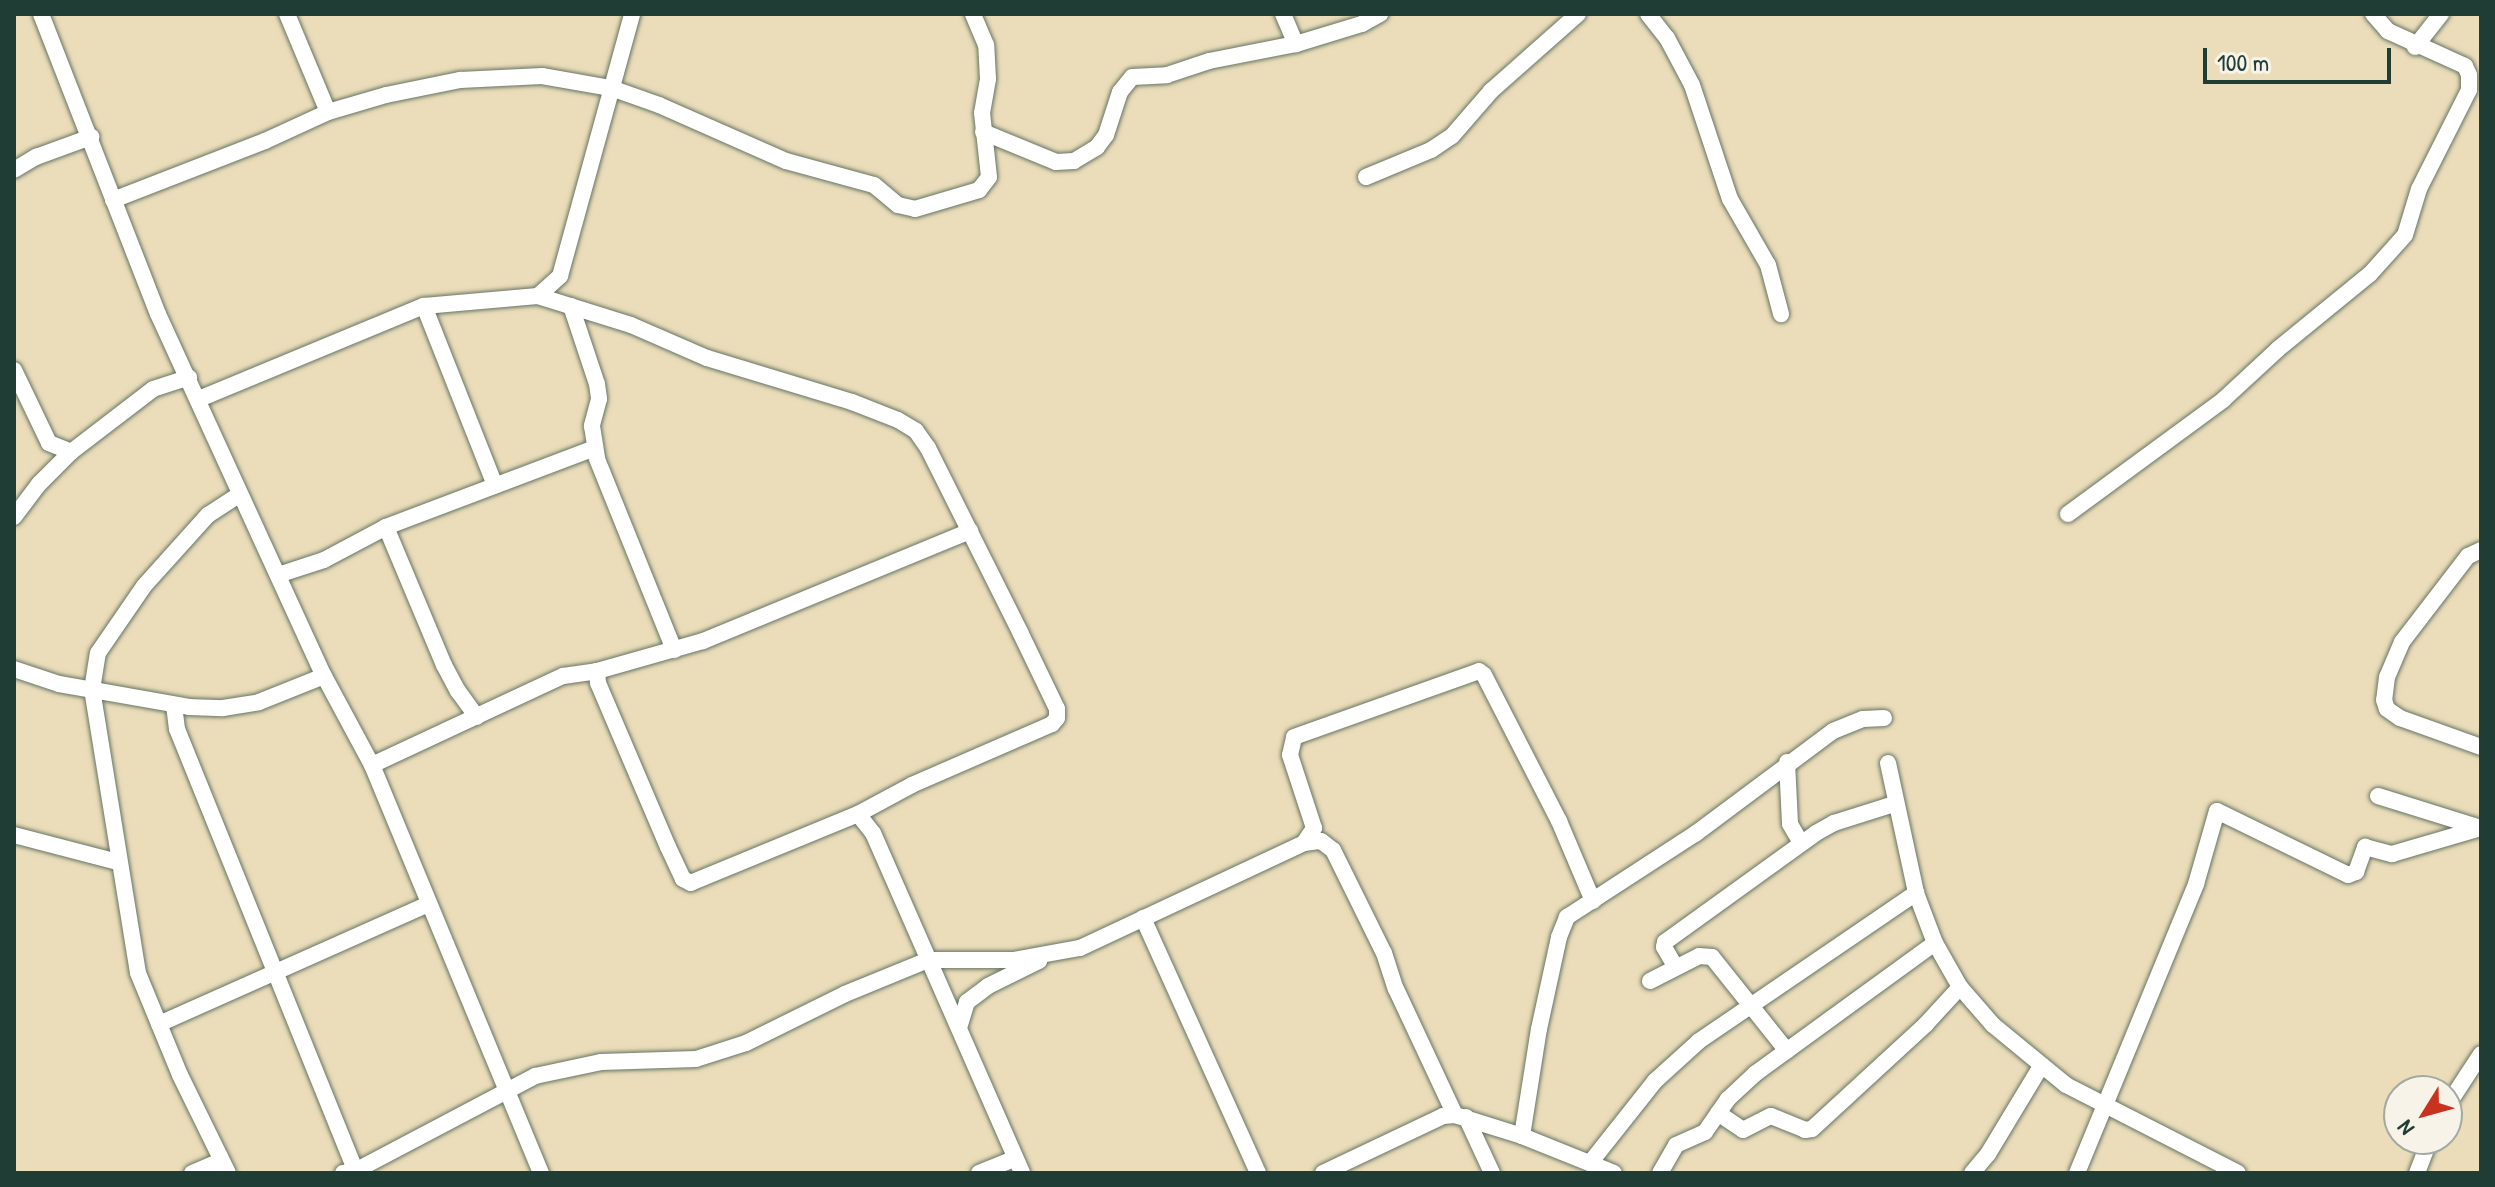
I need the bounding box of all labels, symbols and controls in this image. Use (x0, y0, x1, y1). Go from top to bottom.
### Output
scale bar (2207, 32, 2395, 82)
text: 100 m (2217, 46, 2269, 78)
north arrow (2383, 1075, 2463, 1155)
text: N (2390, 1115, 2421, 1142)

